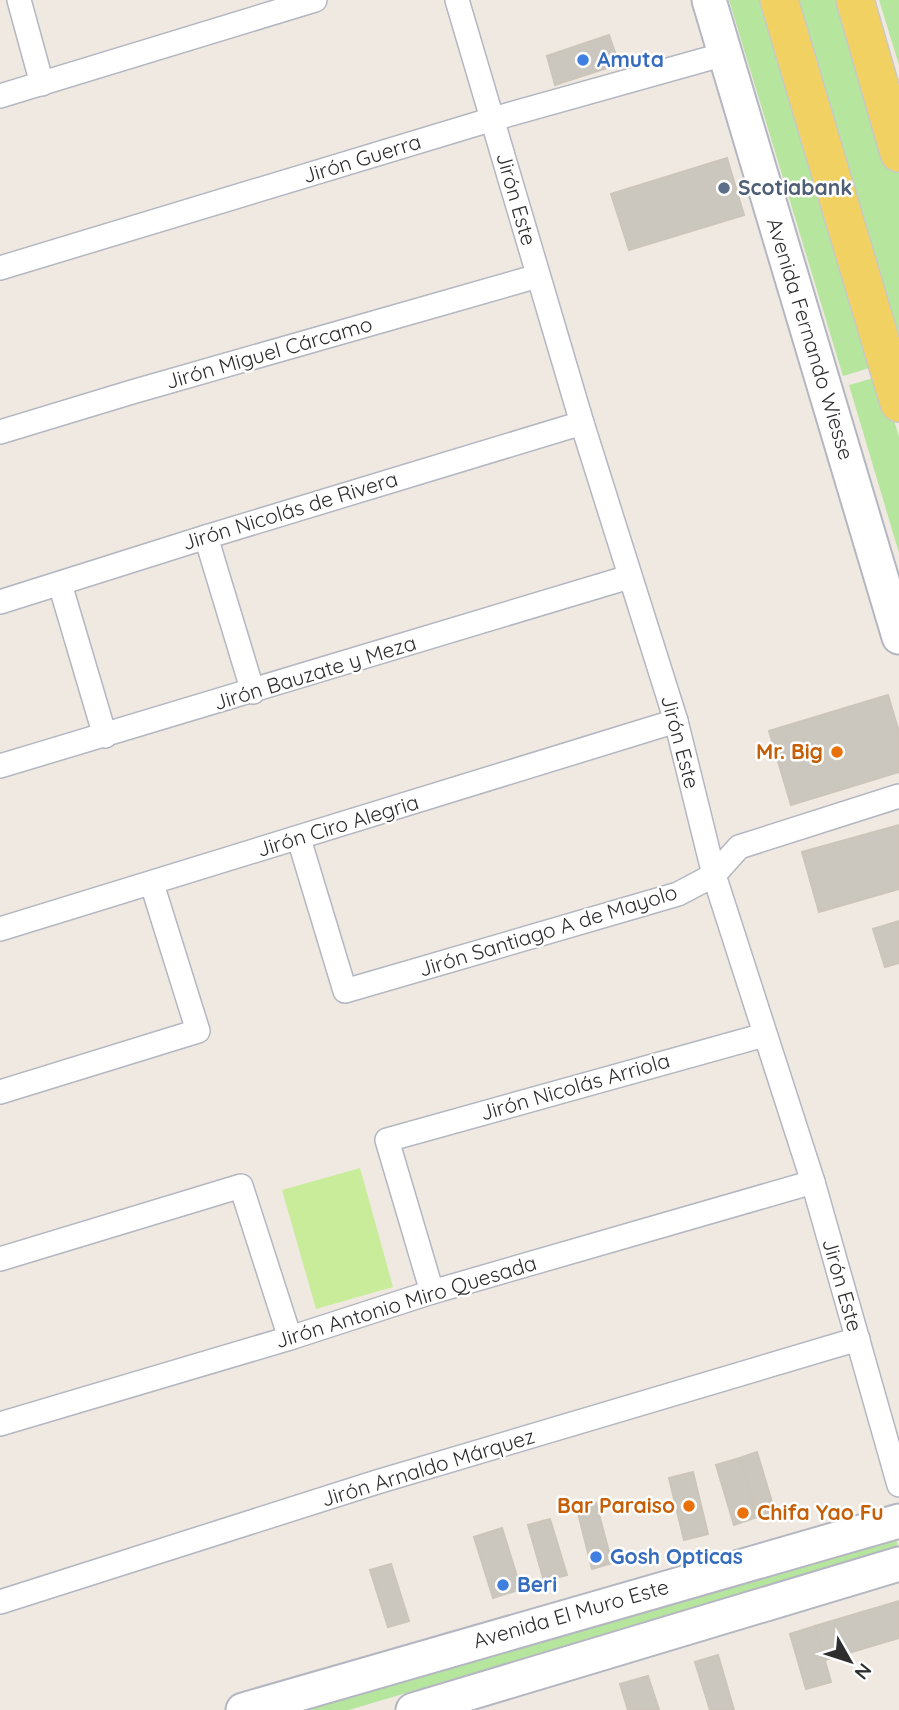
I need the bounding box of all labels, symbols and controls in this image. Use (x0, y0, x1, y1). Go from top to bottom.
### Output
place label: Amuta (597, 46, 664, 72)
marker: Amuta (575, 52, 591, 68)
street label: Jirón Guerra (299, 128, 424, 188)
street label: Jirón Este (491, 149, 543, 248)
place label: Scotiabank (738, 174, 852, 200)
marker: Scotiabank (716, 180, 732, 196)
street label: Avenida Fernando Wiesse (762, 215, 860, 463)
street label: Jirón Miguel Cárcamo (162, 310, 375, 394)
street label: Jirón Nicolás de Rivera (179, 465, 401, 555)
street label: Jirón Bauzate y Meza (210, 629, 419, 715)
street label: Jirón Este (656, 692, 706, 791)
place label: Mr. Big (756, 738, 823, 764)
marker: Mr. Big (829, 744, 845, 760)
street label: Jirón Ciro Alegria (254, 788, 422, 862)
street label: Jirón Santiago A de Mayolo (415, 878, 680, 982)
street label: Jirón Nicolás Arriola (477, 1047, 673, 1126)
street label: Jirón Este (817, 1235, 869, 1334)
street label: Jirón Antonio Miro Quesada (272, 1249, 539, 1353)
street label: Jirón Arnaldo Márquez (318, 1422, 538, 1512)
place label: Bar Paraiso (557, 1492, 675, 1518)
marker: Bar Paraiso (681, 1498, 697, 1514)
place label: Chifa Yao Fu (757, 1499, 884, 1525)
marker: Chifa Yao Fu (735, 1505, 751, 1521)
place label: Gosh Opticas (610, 1543, 743, 1569)
marker: Gosh Opticas (588, 1549, 604, 1565)
place label: Beri (517, 1571, 557, 1597)
street label: Avenida El Muro Este (470, 1573, 671, 1653)
marker: Beri (495, 1577, 511, 1593)
north arrow (815, 1626, 885, 1696)
text: N (849, 1659, 877, 1685)

